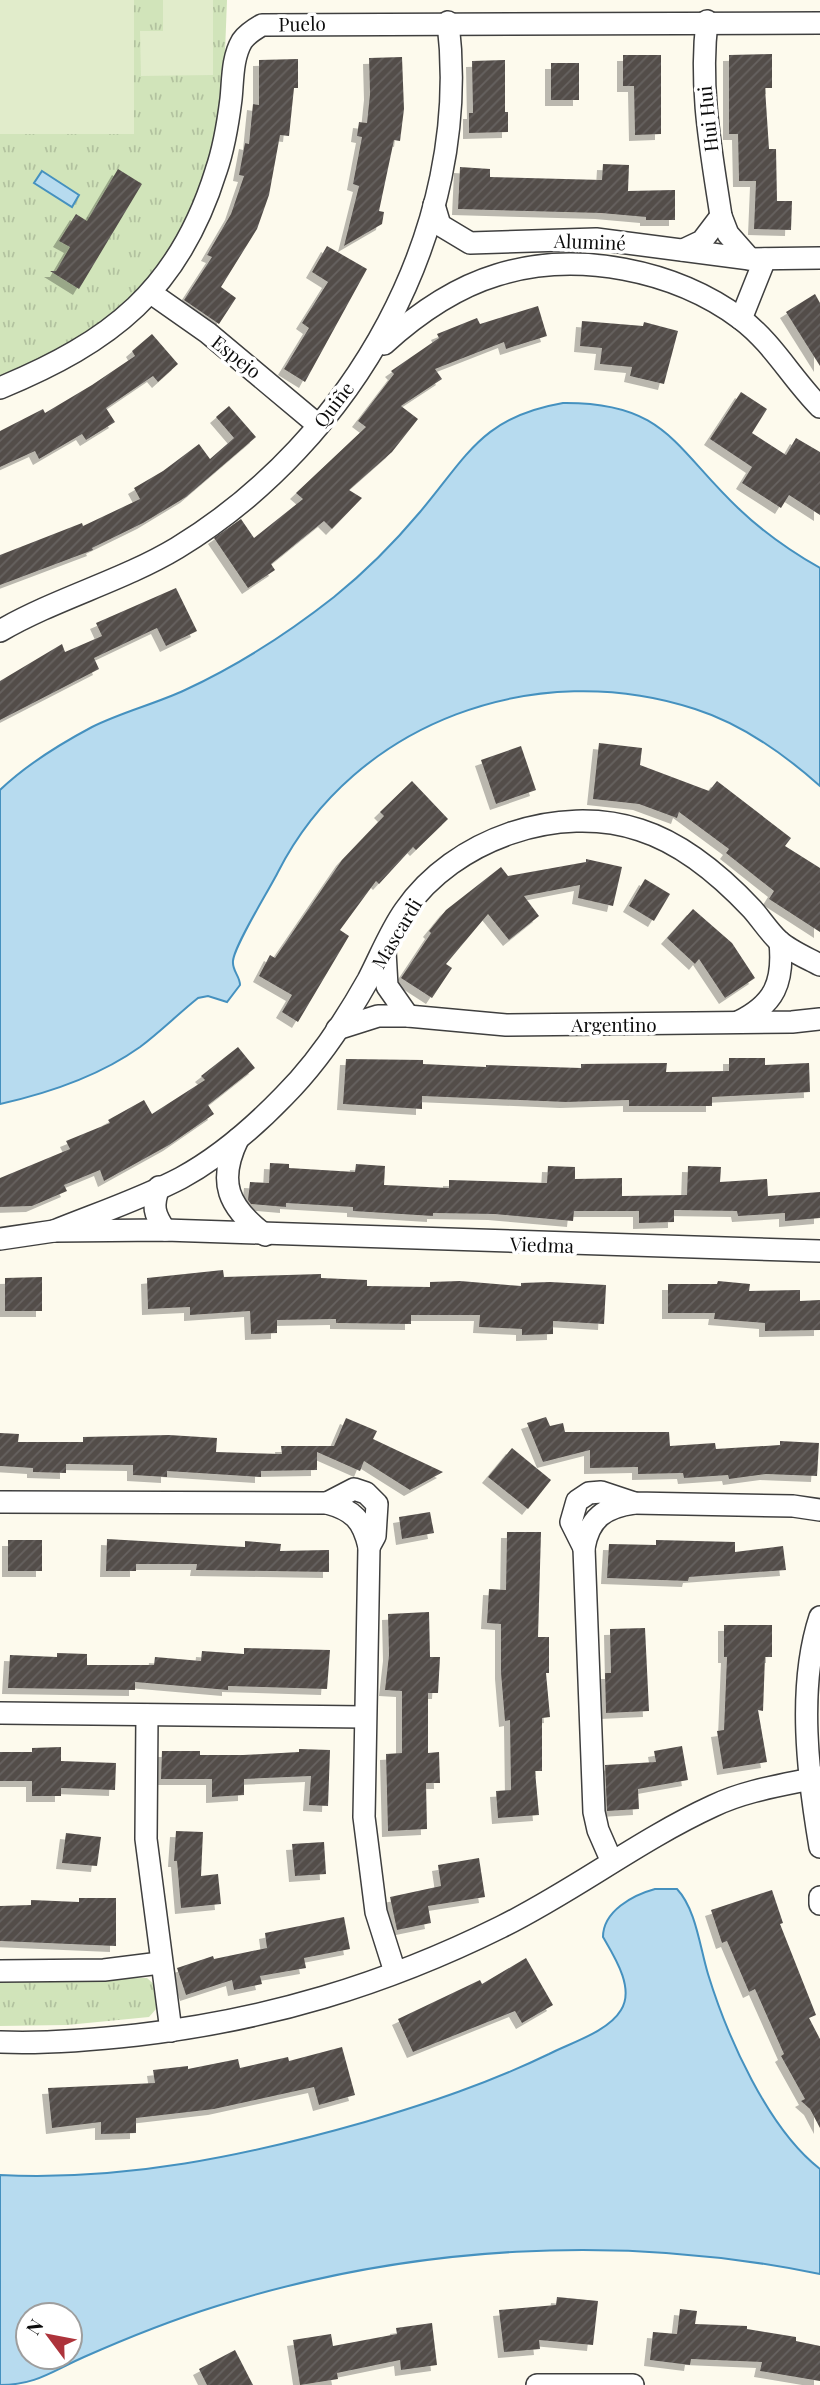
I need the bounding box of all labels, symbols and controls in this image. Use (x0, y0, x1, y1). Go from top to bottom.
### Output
street label: Puelo (278, 10, 326, 36)
street label: Hui Hui (691, 84, 723, 153)
street label: Aluminé (553, 227, 626, 255)
street label: Espejo (207, 328, 267, 384)
street label: Quiñe (307, 376, 359, 432)
street label: Mascardi (365, 893, 427, 973)
street label: Argentino (570, 1011, 657, 1037)
street label: Viedma (509, 1230, 575, 1258)
north arrow (14, 2301, 84, 2371)
text: N (19, 2314, 49, 2339)

